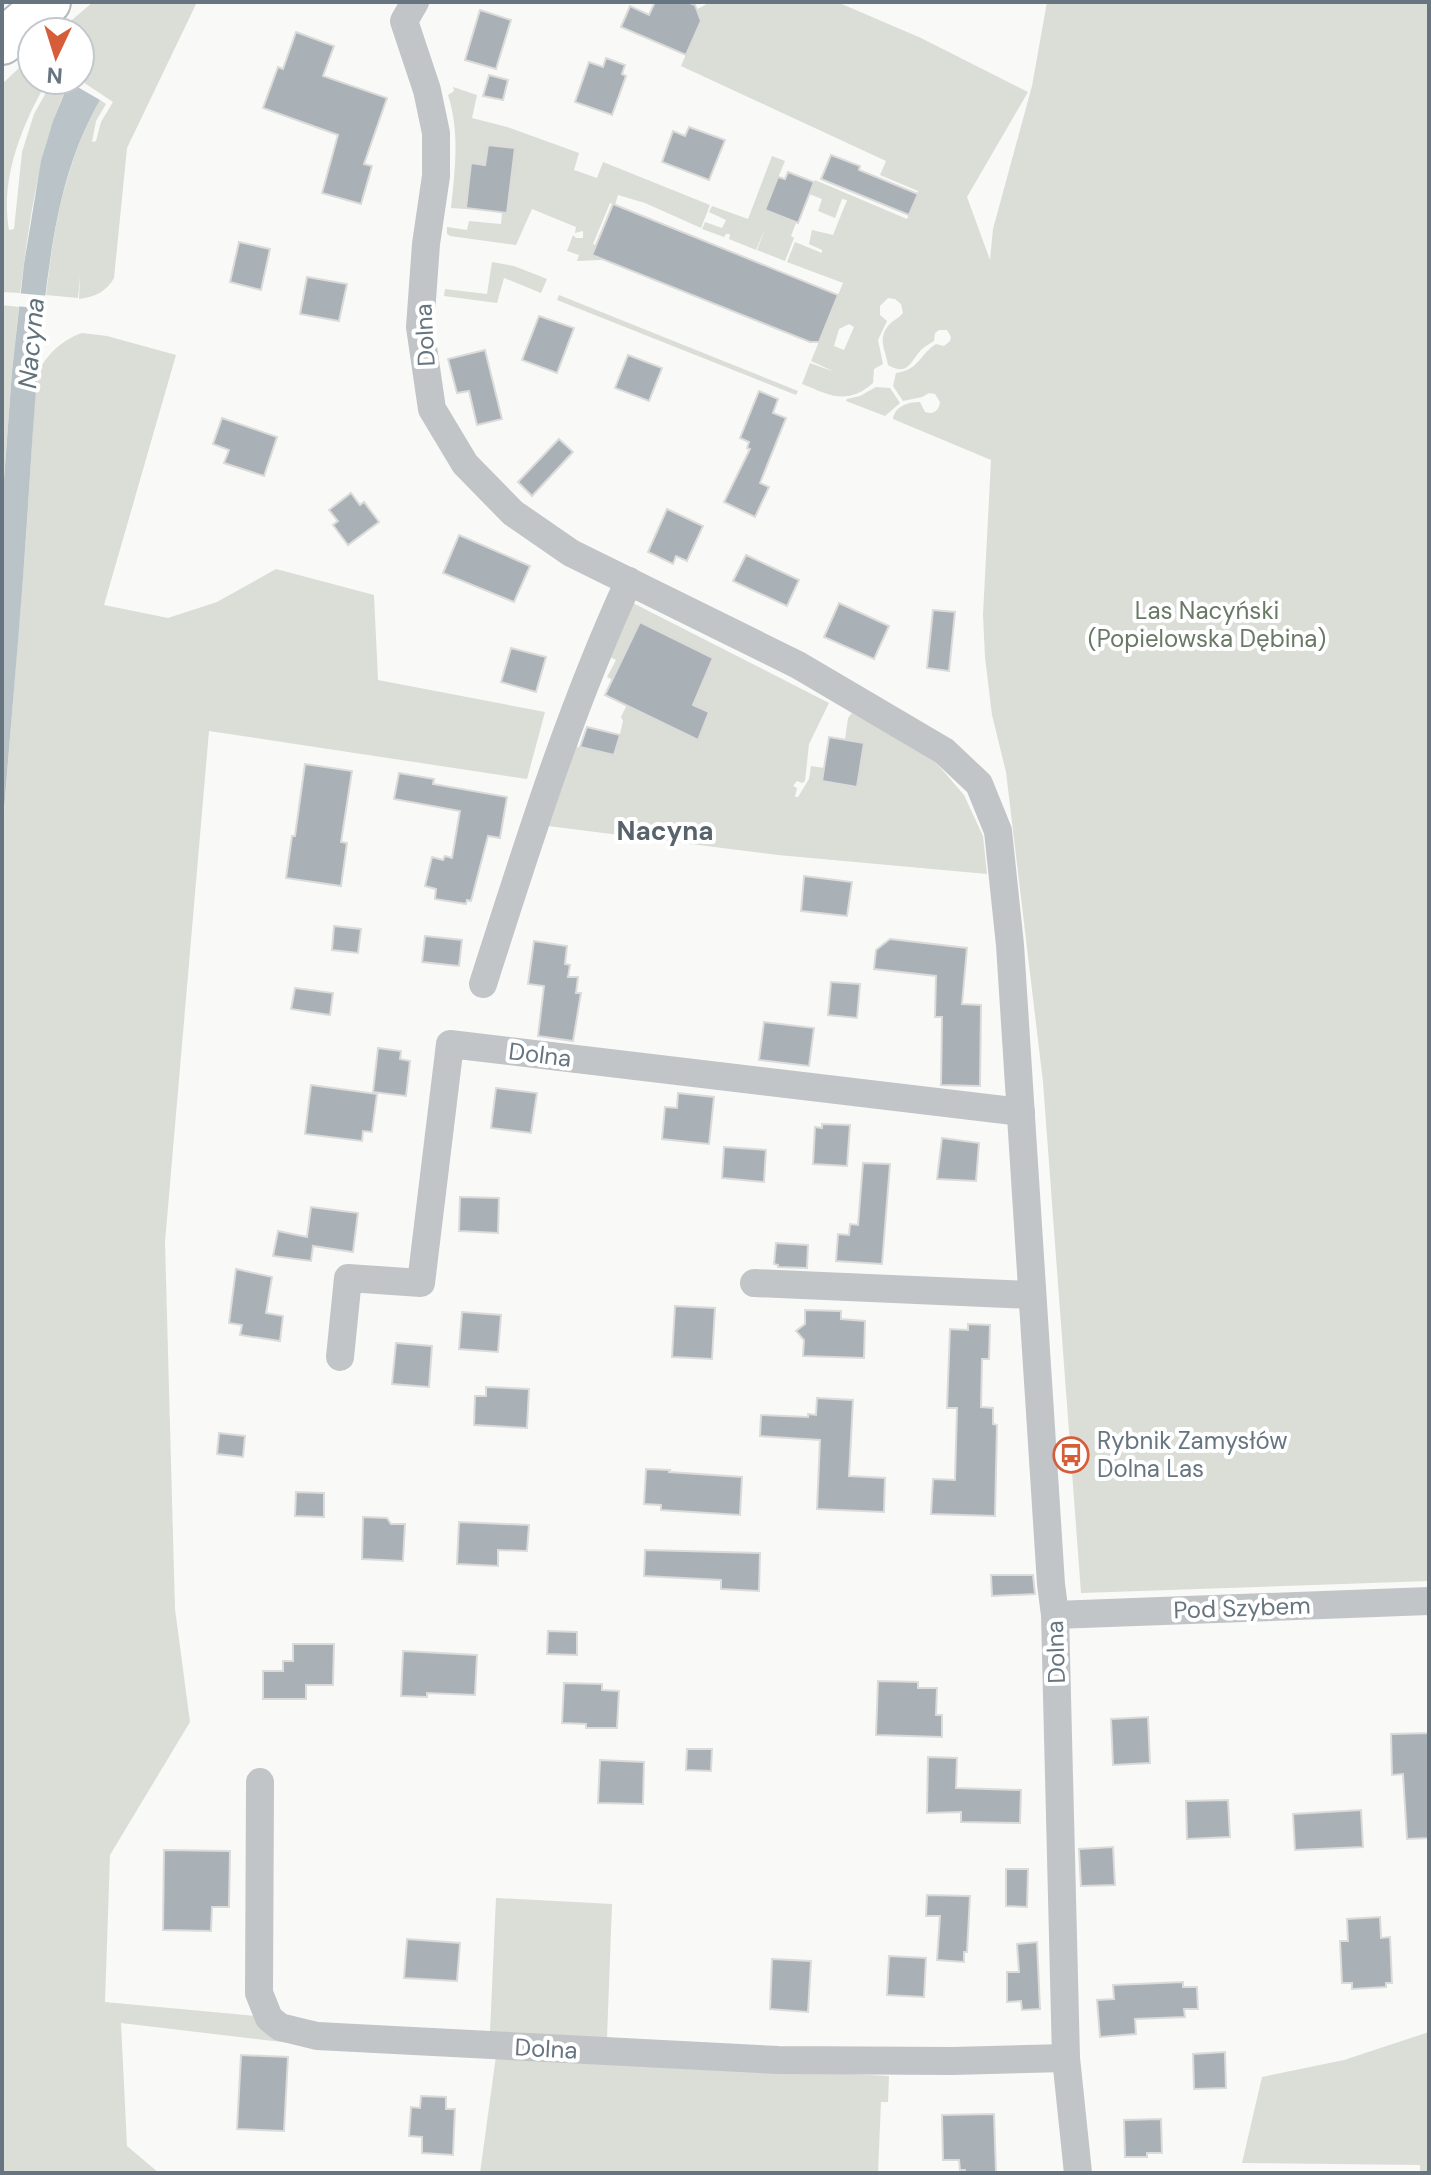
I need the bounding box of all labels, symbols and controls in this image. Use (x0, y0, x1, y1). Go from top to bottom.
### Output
north arrow (16, 16, 96, 96)
text: N (46, 60, 64, 90)
water label: Nacyna (10, 296, 52, 390)
street label: Dolna (407, 303, 442, 367)
park label: Las Nacyński (Popielowska Dębina) (1088, 595, 1326, 654)
district label: Nacyna (617, 814, 713, 848)
street label: Dolna (507, 1035, 573, 1074)
place label: Rybnik Zamysłów Dolna Las (1097, 1425, 1288, 1484)
bus stop icon: Rybnik Zamysłów Dolna Las (1052, 1436, 1090, 1474)
street label: Pod Szybem (1173, 1590, 1311, 1625)
street label: Dolna (1039, 1620, 1072, 1684)
street label: Dolna (514, 2031, 578, 2066)

